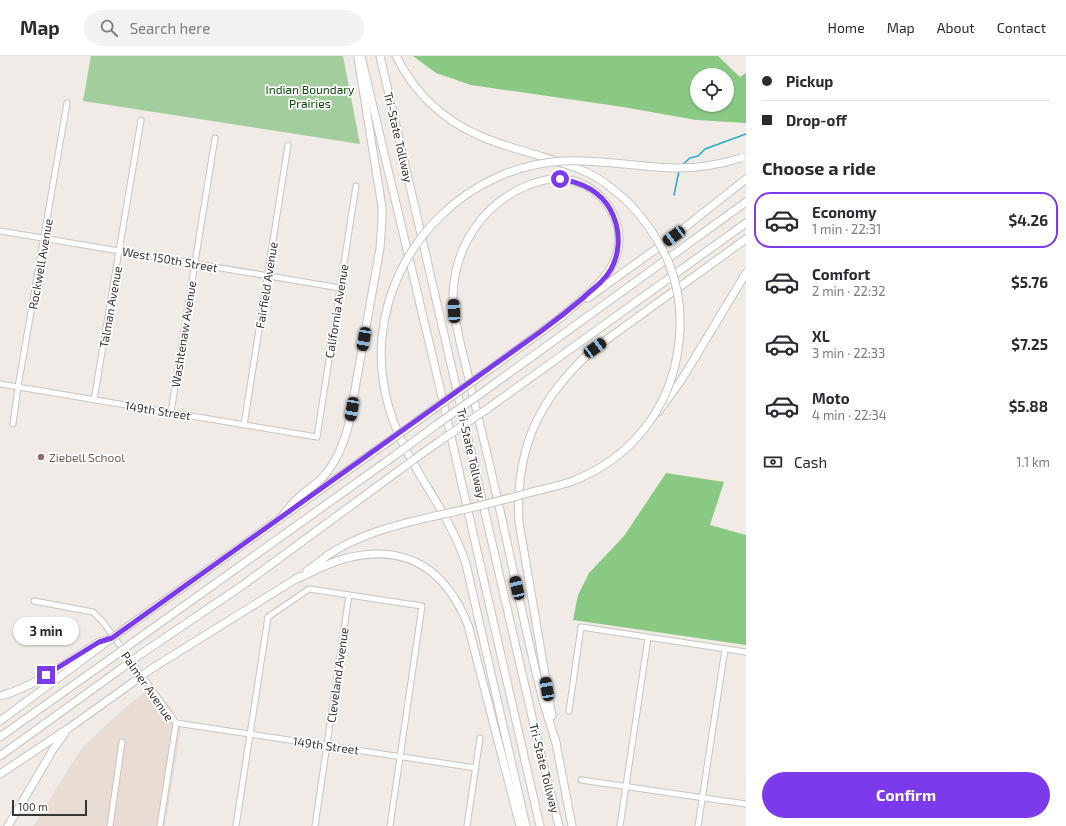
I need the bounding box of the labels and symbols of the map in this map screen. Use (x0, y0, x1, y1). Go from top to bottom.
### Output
park label: Indian Boundary Prairies (266, 82, 355, 110)
street label: Tri-State Tollway (382, 90, 416, 184)
route start (551, 170, 569, 188)
street label: Rockwell Avenue (25, 218, 55, 310)
car (661, 224, 687, 248)
street label: Fairfield Avenue (252, 241, 280, 329)
street label: West 150th Street (121, 244, 219, 274)
street label: California Avenue (322, 263, 350, 359)
street label: Talman Avenue (96, 265, 124, 349)
street label: Washtenaw Avenue (168, 280, 198, 388)
car (447, 299, 461, 323)
car (356, 326, 372, 352)
car (582, 336, 608, 360)
car (344, 396, 360, 422)
street label: 149th Street (124, 398, 192, 422)
street label: Tri-State Tollway (455, 406, 489, 500)
place label: Ziebell School (49, 450, 125, 464)
marker: Ziebell School (36, 452, 46, 462)
car (508, 575, 526, 601)
callout: 3 min (13, 617, 79, 645)
street label: Cleveland Avenue (323, 626, 351, 724)
street label: Palmer Avenue (119, 649, 177, 723)
route end (37, 666, 55, 684)
car (539, 676, 555, 702)
street label: Tri-State Tollway (527, 722, 563, 815)
street label: 149th Street (292, 733, 360, 757)
scale bar (12, 798, 87, 817)

